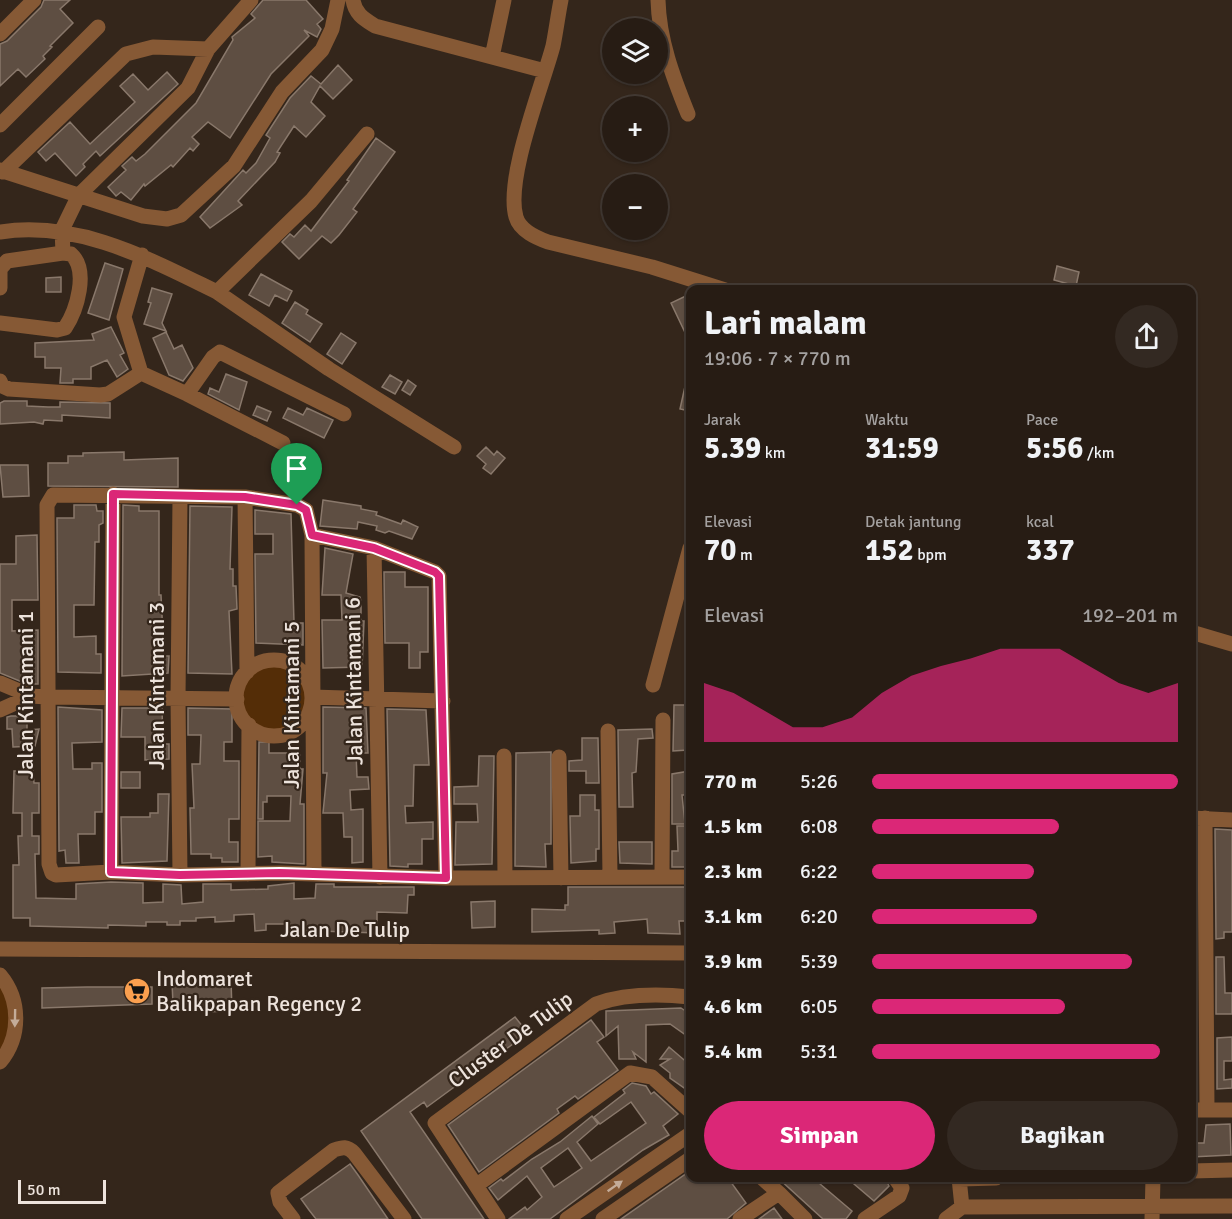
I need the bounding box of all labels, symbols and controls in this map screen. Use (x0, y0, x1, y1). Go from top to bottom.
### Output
map controls (602, 18, 668, 240)
button: layers (602, 18, 668, 84)
button: + (602, 96, 668, 162)
button: − (602, 174, 668, 240)
text: Lari malam (704, 303, 867, 344)
button: share (1115, 305, 1178, 368)
text: 19:06 · 7 × 770 m (704, 346, 851, 371)
text: Jarak (704, 410, 741, 430)
text: Waktu (865, 410, 909, 430)
text: Pace (1026, 410, 1058, 430)
text: 5.39 (704, 430, 761, 467)
text: 31:59 (865, 430, 939, 467)
text: 5:56 (1026, 430, 1083, 467)
pin (271, 443, 322, 505)
text: km (761, 443, 786, 463)
text: /km (1083, 443, 1115, 463)
icon: arrive (280, 452, 313, 485)
text: Elevasi (704, 512, 752, 532)
text: Detak jantung (865, 512, 961, 532)
text: kcal (1026, 512, 1054, 532)
text: 70 (704, 532, 736, 569)
text: 152 (865, 532, 914, 569)
text: 337 (1026, 532, 1075, 569)
text: m (736, 545, 753, 565)
text: bpm (914, 545, 947, 565)
street label: Jalan Kintamani 6 (339, 597, 368, 765)
street label: Jalan Kintamani 3 (143, 602, 170, 770)
text: Elevasi (704, 603, 764, 628)
text: 192–201 m (1082, 603, 1178, 628)
street label: Jalan Kintamani 1 (12, 611, 39, 779)
street label: Jalan Kintamani 5 (278, 621, 305, 789)
text: 770 m (704, 769, 757, 794)
text: 5:26 (800, 769, 838, 794)
text: 1.5 km (704, 814, 762, 839)
text: 6:08 (800, 814, 838, 839)
text: 2.3 km (704, 859, 762, 884)
text: 6:22 (800, 859, 838, 884)
text: 3.1 km (704, 904, 762, 929)
text: 6:20 (800, 904, 838, 929)
street label: Jalan De Tulip (280, 916, 410, 943)
text: 3.9 km (704, 949, 762, 974)
text: 5:39 (800, 949, 838, 974)
place label: Indomaret Balikpapan Regency 2 (156, 965, 362, 1017)
supermarket icon: Indomaret Balikpapan Regency 2 (122, 976, 152, 1006)
street label: Cluster De Tulip (443, 985, 578, 1094)
text: 4.6 km (704, 994, 762, 1019)
text: 6:05 (800, 994, 838, 1019)
one-way arrow (11, 1009, 20, 1028)
text: 5.4 km (704, 1039, 762, 1064)
text: 5:31 (800, 1039, 838, 1064)
button: Simpan (704, 1101, 935, 1170)
button: Bagikan (947, 1101, 1178, 1170)
scale bar (18, 1177, 106, 1204)
text: 50 m (27, 1180, 61, 1200)
one-way arrow (606, 1180, 622, 1192)

